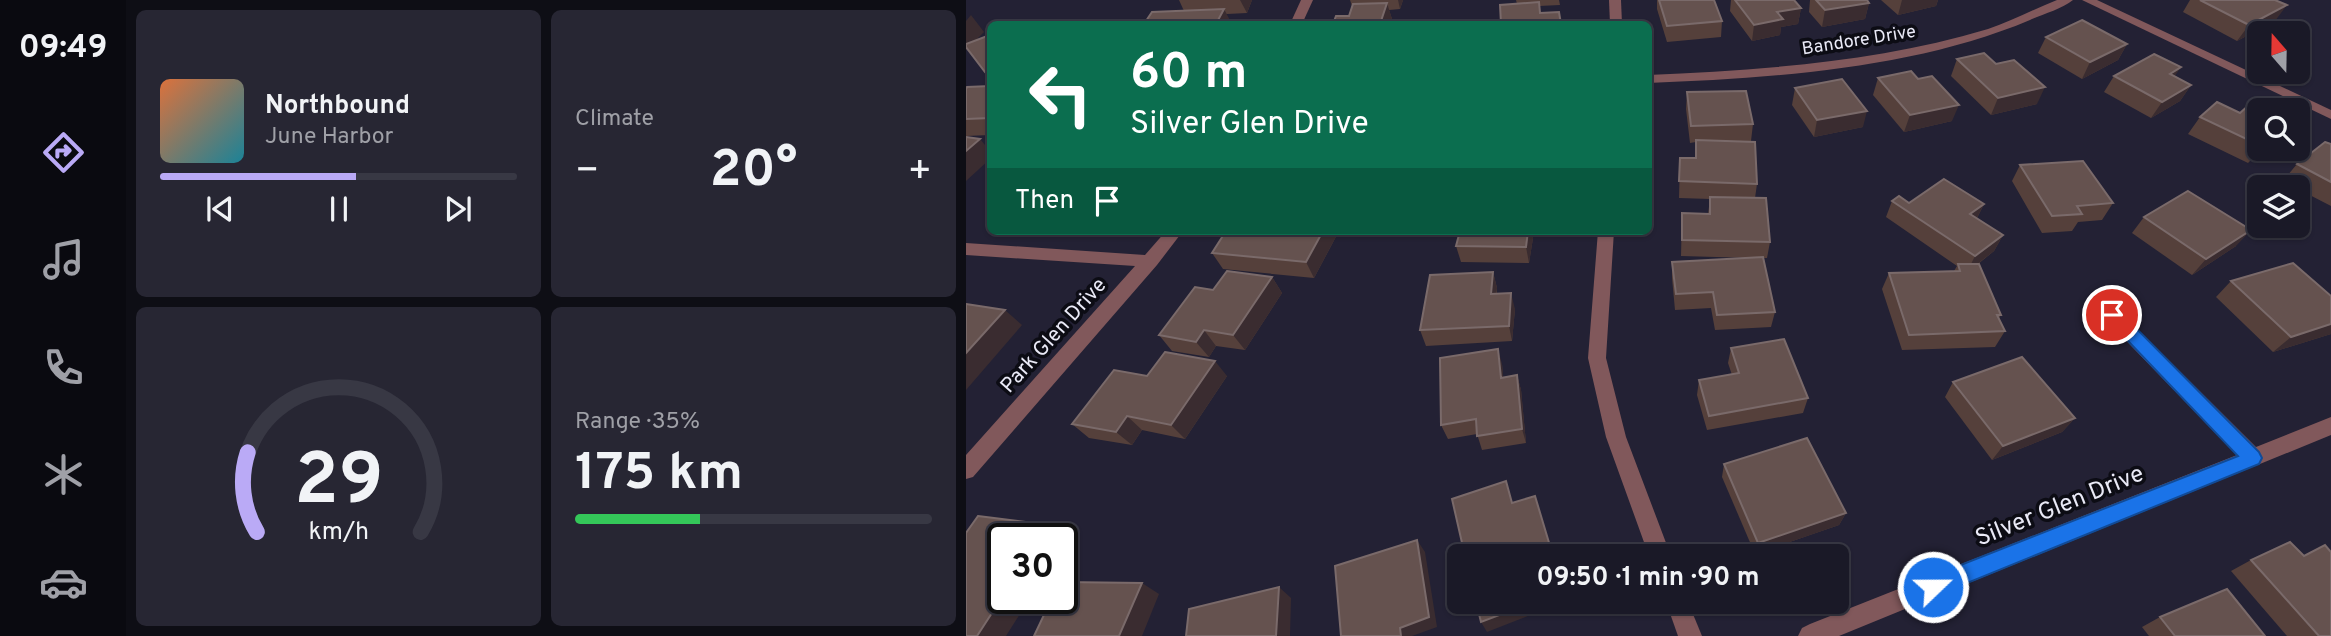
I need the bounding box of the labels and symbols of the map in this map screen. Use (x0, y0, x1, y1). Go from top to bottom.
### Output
street label: Bandore Drive (1800, 21, 1918, 61)
north arrow (2247, 21, 2310, 84)
street label: Park Glen Drive (995, 273, 1113, 399)
pin (2082, 285, 2142, 345)
street label: Silver Glen Drive (1971, 460, 2149, 554)
speed limit sign: 30 (987, 523, 1078, 614)
position arrow (1896, 550, 1970, 624)

